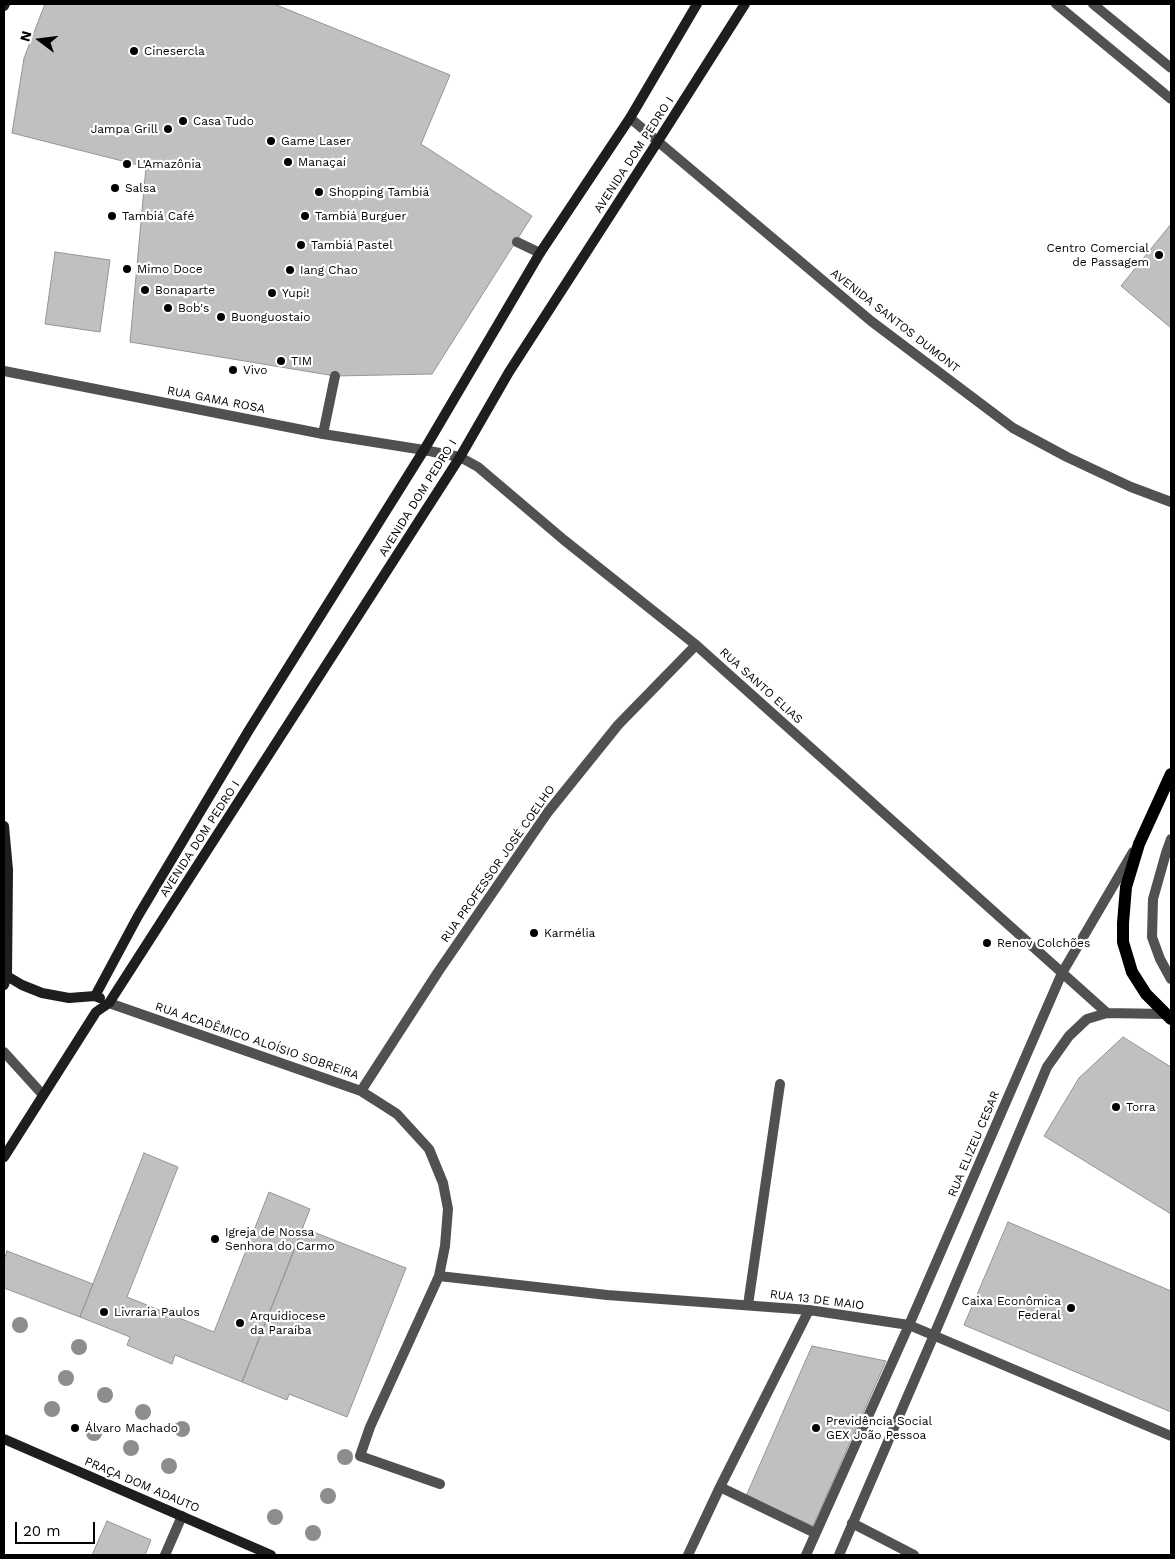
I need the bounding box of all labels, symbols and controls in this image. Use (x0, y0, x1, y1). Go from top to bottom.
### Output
north arrow (15, 15, 65, 65)
text: N (16, 29, 35, 43)
place label: Cinesercla (144, 44, 205, 58)
marker: Cinesercla (128, 45, 140, 57)
street label: AVENIDA DOM PEDRO I (591, 94, 677, 216)
place label: Casa Tudo (193, 114, 254, 128)
marker: Casa Tudo (177, 115, 189, 127)
place label: Jampa Grill (91, 122, 158, 136)
marker: Jampa Grill (162, 123, 174, 135)
place label: Game Laser (281, 134, 351, 148)
marker: Game Laser (265, 135, 277, 147)
place label: Manaçaí (298, 155, 346, 169)
marker: Manaçaí (282, 156, 294, 168)
place label: L'Amazônia (137, 157, 201, 171)
marker: L'Amazônia (121, 158, 133, 170)
place label: Salsa (125, 181, 156, 195)
marker: Salsa (109, 182, 121, 194)
place label: Shopping Tambiá (329, 185, 429, 199)
marker: Shopping Tambiá (313, 186, 325, 198)
place label: Tambiá Café (122, 209, 194, 223)
place label: Tambiá Burguer (315, 209, 406, 223)
marker: Tambiá Café (106, 210, 118, 222)
marker: Tambiá Burguer (299, 210, 311, 222)
place label: Tambiá Pastel (311, 238, 393, 252)
marker: Tambiá Pastel (295, 239, 307, 251)
place label: Centro Comercial de Passagem (1047, 241, 1149, 269)
marker: Centro Comercial de Passagem (1153, 249, 1165, 261)
place label: Mimo Doce (137, 262, 203, 276)
marker: Mimo Doce (121, 263, 133, 275)
place label: Iang Chao (300, 263, 358, 277)
marker: Iang Chao (284, 264, 296, 276)
street label: AVENIDA SANTOS DUMONT (828, 266, 962, 376)
place label: Bonaparte (155, 283, 215, 297)
marker: Bonaparte (139, 284, 151, 296)
place label: Yupi! (282, 286, 310, 300)
marker: Yupi! (266, 287, 278, 299)
place label: Bob's (178, 301, 209, 315)
marker: Bob's (162, 302, 174, 314)
place label: Buonguostaio (231, 310, 310, 324)
marker: Buonguostaio (215, 311, 227, 323)
place label: TIM (291, 354, 312, 368)
marker: TIM (275, 355, 287, 367)
place label: Vivo (243, 363, 267, 377)
marker: Vivo (227, 364, 239, 376)
street label: RUA GAMA ROSA (166, 383, 266, 417)
street label: AVENIDA DOM PEDRO I (376, 437, 460, 559)
street label: RUA SANTO ELIAS (717, 645, 805, 727)
street label: AVENIDA DOM PEDRO I (157, 778, 243, 900)
street label: RUA PROFESSOR JOSÉ COELHO (438, 783, 558, 945)
place label: Karmélia (544, 926, 595, 940)
marker: Karmélia (528, 927, 540, 939)
place label: Renov Colchões (997, 936, 1090, 950)
marker: Renov Colchões (981, 937, 993, 949)
street label: RUA ACADÊMICO ALOÍSIO SOBREIRA (153, 999, 361, 1083)
street label: RUA ELIZEU CESAR (945, 1089, 1003, 1199)
place label: Torra (1126, 1100, 1156, 1114)
marker: Torra (1110, 1101, 1122, 1113)
place label: Igreja de Nossa Senhora do Carmo (225, 1225, 335, 1253)
marker: Igreja de Nossa Senhora do Carmo (209, 1233, 221, 1245)
street label: RUA 13 DE MAIO (769, 1287, 865, 1313)
place label: Caixa Econômica Federal (962, 1294, 1061, 1322)
marker: Caixa Econômica Federal (1065, 1302, 1077, 1314)
place label: Livraria Paulos (114, 1305, 200, 1319)
marker: Livraria Paulos (98, 1306, 110, 1318)
place label: Arquidiocese da Paraíba (250, 1309, 326, 1337)
marker: Arquidiocese da Paraíba (234, 1317, 246, 1329)
place label: Previdência Social GEX João Pessoa (826, 1414, 932, 1442)
place label: Álvaro Machado (85, 1421, 178, 1435)
marker: Álvaro Machado (69, 1422, 81, 1434)
marker: Previdência Social GEX João Pessoa (810, 1422, 822, 1434)
street label: PRAÇA DOM ADAUTO (82, 1454, 202, 1516)
scale bar (18, 1512, 98, 1544)
text: 20 m (23, 1522, 61, 1540)

